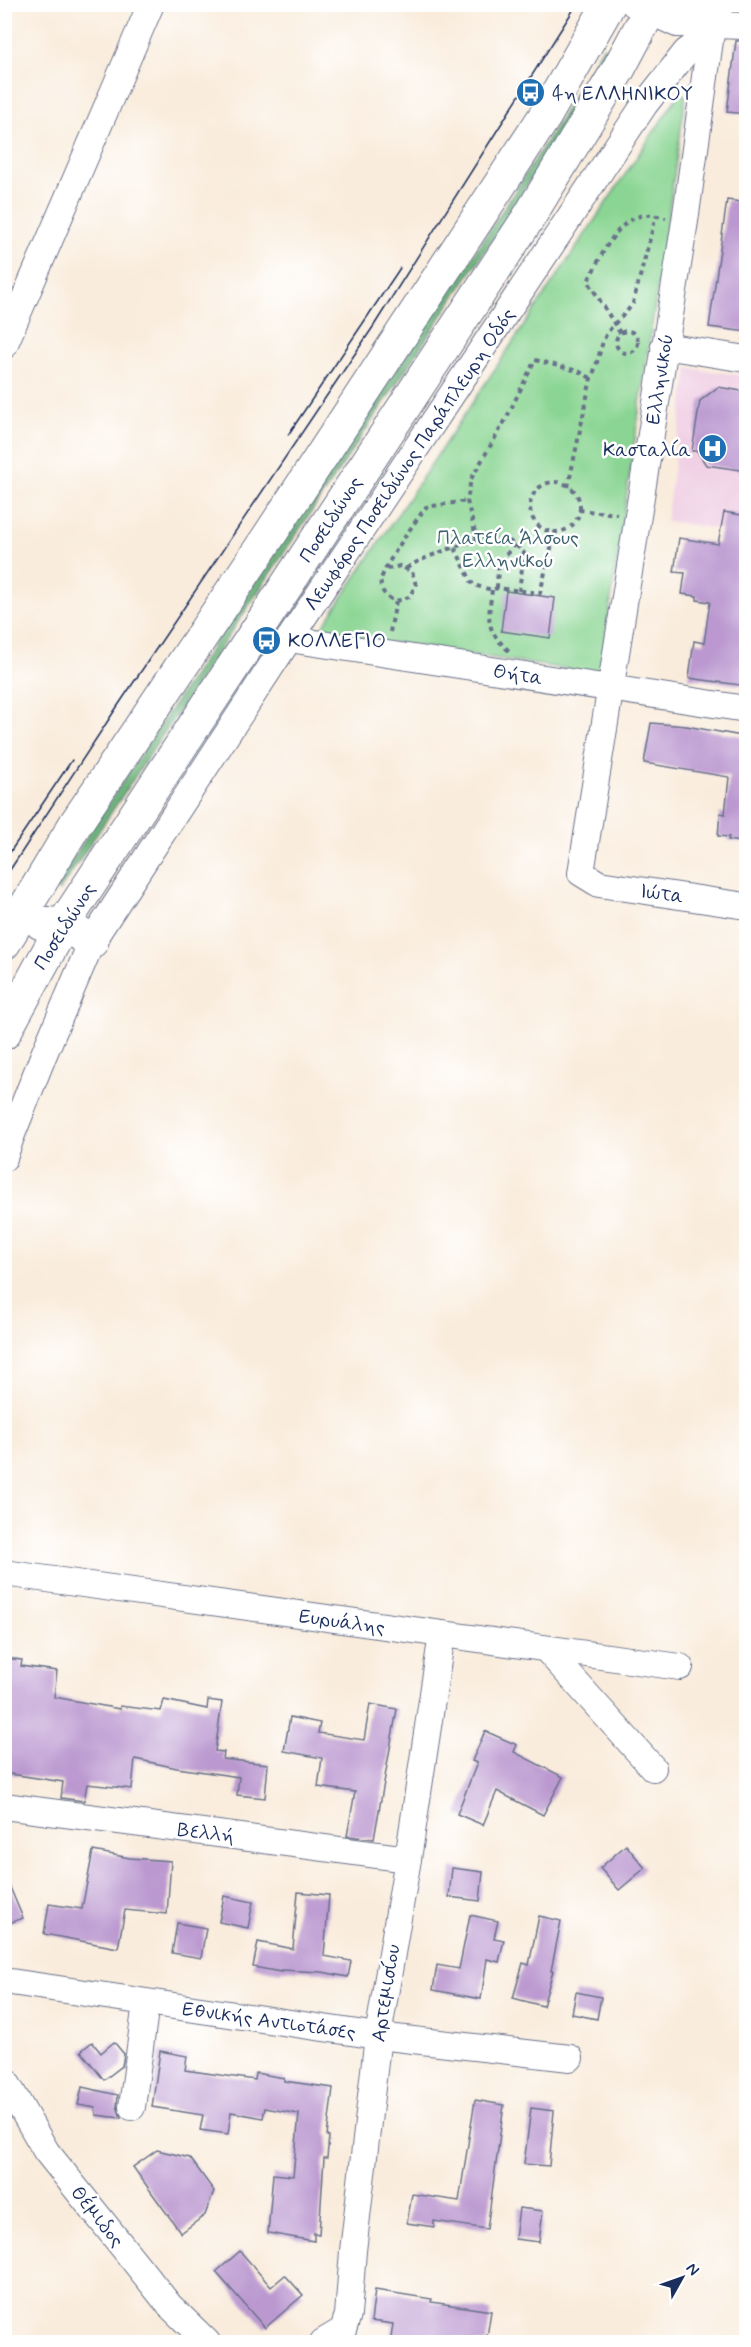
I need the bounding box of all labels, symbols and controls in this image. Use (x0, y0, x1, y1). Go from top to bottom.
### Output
bus stop icon: 4η ΕΛΛΗΝΙΚΟΥ (515, 77, 547, 109)
place label: 4η ΕΛΛΗΝΙΚΟΥ (552, 81, 693, 108)
street label: Λεωφόρος Ποσειδώνος Παράπλευρη Οδός (298, 303, 520, 615)
street label: Ελληνικού (640, 332, 681, 427)
hospital icon: Κασταλία (696, 433, 728, 465)
place label: Κασταλία (603, 437, 691, 464)
street label: Ποσειδώνος (293, 471, 367, 567)
park label: Πλατεία Άλσους Ελληνικού (437, 525, 579, 575)
bus stop icon: ΚΟΛΛΕΓΙΟ (251, 624, 283, 656)
place label: ΚΟΛΛΕΓΙΟ (288, 628, 386, 655)
street label: Θήτα (491, 658, 545, 693)
street label: Ποσειδώνος (28, 878, 103, 976)
street label: Ιώτα (638, 878, 686, 911)
street label: Ευρυάλης (297, 1603, 387, 1642)
street label: Βελλή (176, 1817, 236, 1850)
street label: Αρτεμισίου (365, 1942, 408, 2044)
street label: Εθνικής Αντιοτάσες (180, 1996, 357, 2047)
street label: Θέμιδος (64, 2181, 130, 2253)
north arrow (652, 2248, 712, 2308)
text: N (681, 2258, 704, 2280)

